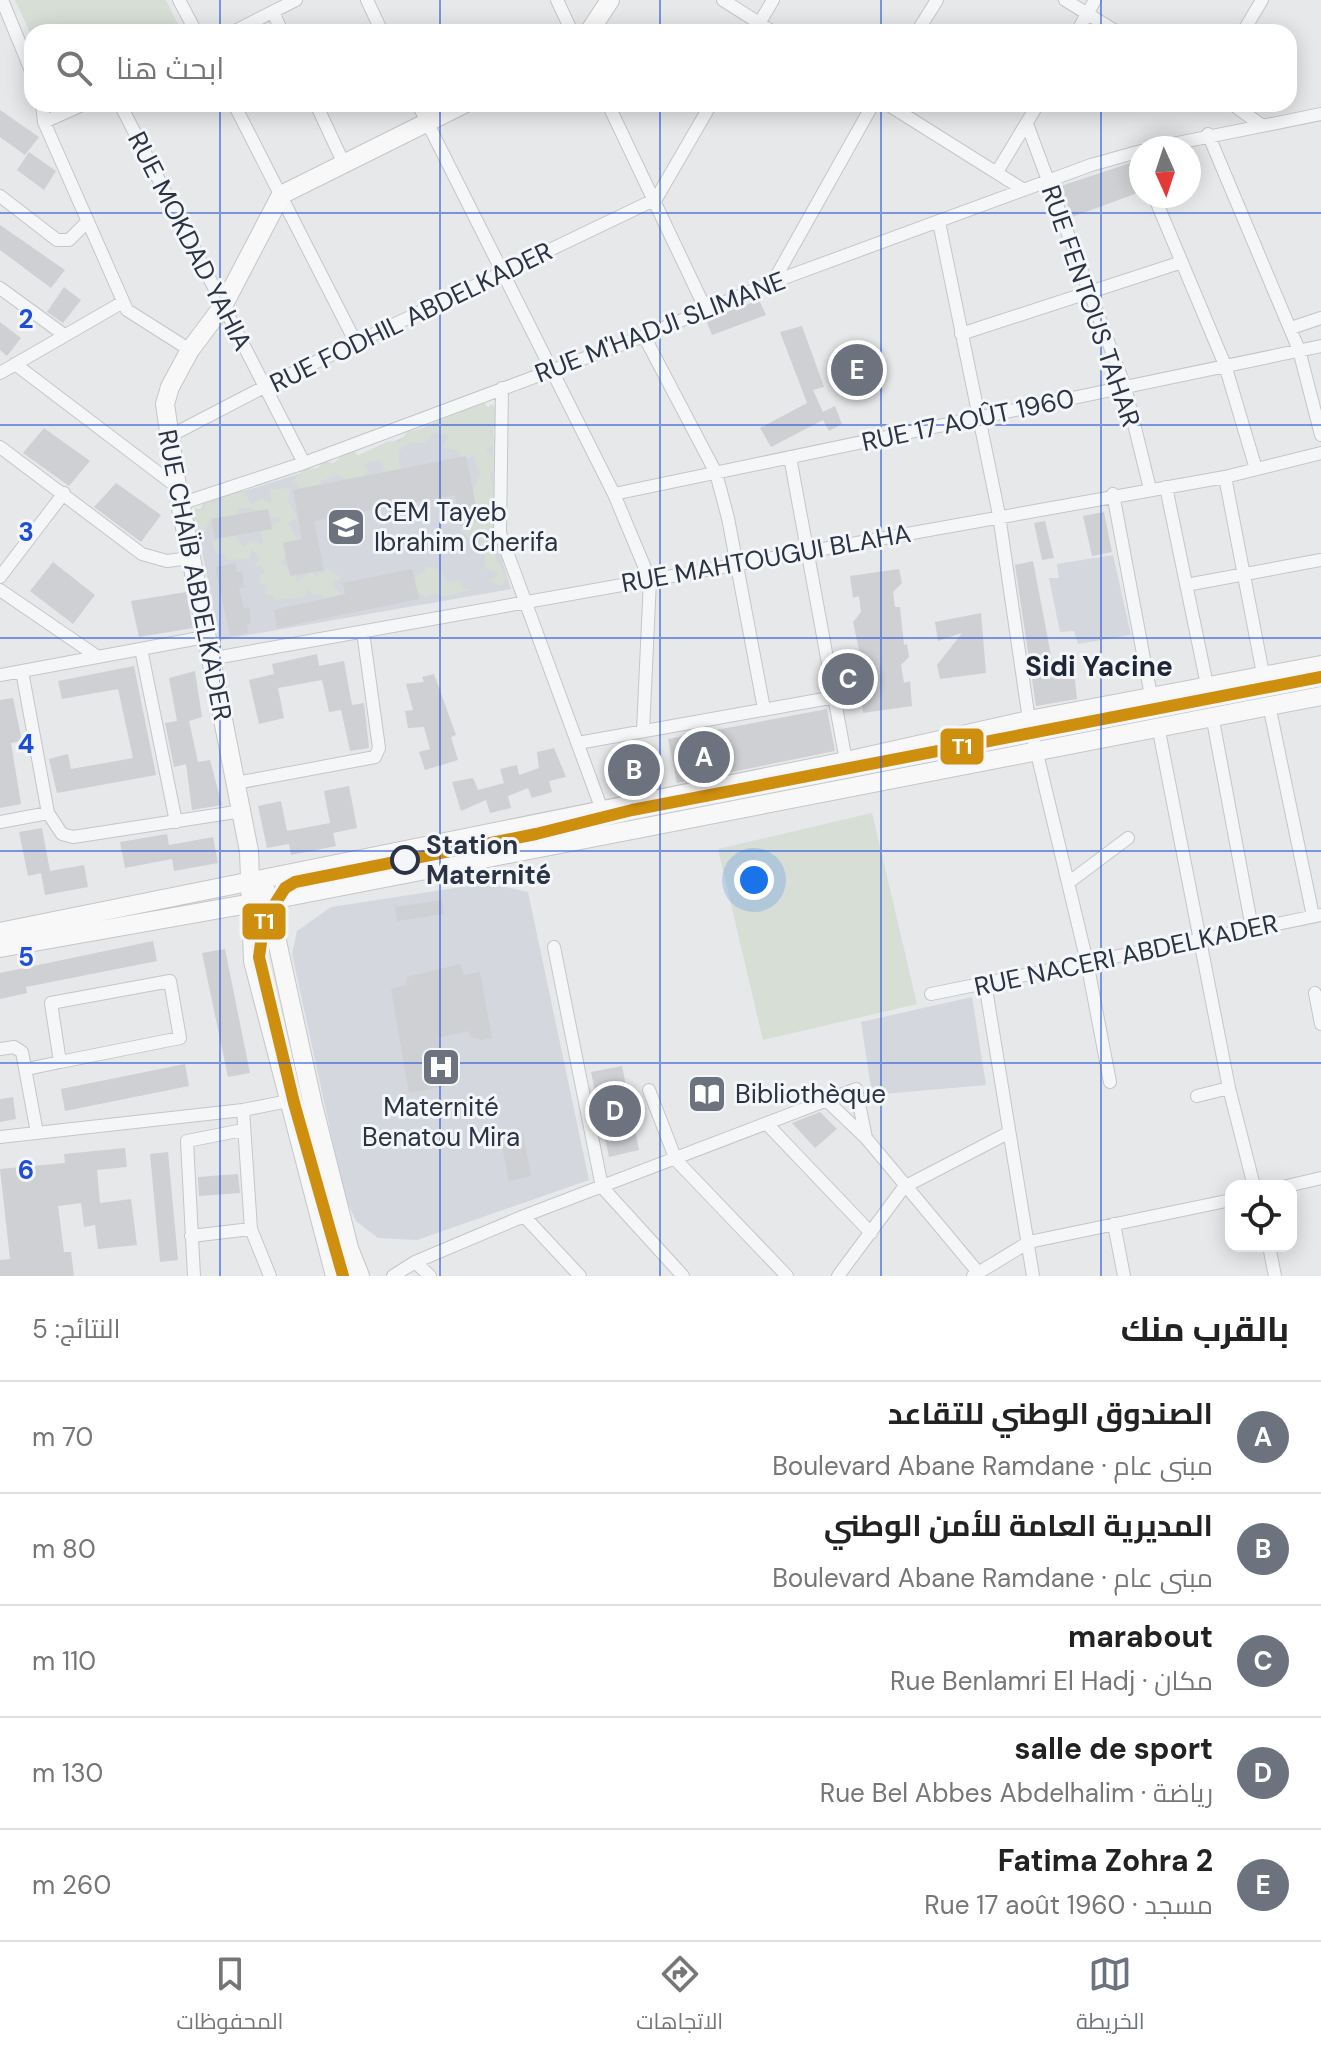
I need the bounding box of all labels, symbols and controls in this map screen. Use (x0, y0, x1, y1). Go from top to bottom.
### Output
search box (24, 24, 1297, 112)
icon: search (52, 46, 96, 90)
text: ابحث هنا (116, 49, 224, 88)
street label: RUE MOKDAD YAHIA (120, 126, 260, 356)
north arrow (1129, 136, 1201, 208)
street label: RUE FENTOUS TAHAR (1034, 181, 1148, 431)
street label: RUE FODHIL ABDELKADER (264, 234, 558, 400)
street label: RUE M'HADJI SLIMANE (530, 264, 790, 390)
text: 2 (18, 302, 34, 336)
pin: E (831, 340, 883, 400)
street label: RUE 17 AOÛT 1960 (859, 381, 1077, 459)
street label: RUE CHAÏB ABDELKADER (150, 426, 240, 724)
place label: CEM Tayeb Ibrahim Cherifa (374, 495, 558, 559)
school or university icon: CEM Tayeb Ibrahim Cherifa (325, 506, 367, 548)
text: 3 (18, 515, 34, 549)
street label: RUE MAHTOUGUI BLAHA (619, 516, 913, 600)
district label: Sidi Yacine (1025, 648, 1173, 685)
pin: C (822, 649, 874, 709)
text: 4 (18, 727, 34, 761)
pin: A (678, 727, 730, 787)
line badge: T1 (939, 727, 985, 766)
text: T1 (951, 732, 973, 761)
pin: B (608, 740, 660, 800)
place label: Station Maternité (426, 828, 551, 892)
marker: Station Maternité (391, 846, 419, 874)
your location (734, 860, 774, 900)
line badge: T1 (241, 902, 287, 941)
street label: RUE NACERI ABDELKADER (971, 906, 1281, 1004)
text: T1 (253, 907, 275, 936)
text: 5 (18, 940, 34, 974)
hospital icon: Maternité Benatou Mira (420, 1046, 462, 1088)
library icon: Bibliothèque (686, 1073, 728, 1115)
place label: Bibliothèque (735, 1077, 886, 1111)
pin: D (589, 1081, 641, 1141)
place label: Maternité Benatou Mira (362, 1090, 520, 1154)
text: 6 (18, 1153, 34, 1187)
map controls (1225, 1180, 1297, 1252)
button: locate (1225, 1180, 1297, 1252)
text: بالقرب منك (1121, 1307, 1289, 1352)
text: النتائج: 5 (32, 1312, 120, 1346)
text: الصندوق الوطني للتقاعد (888, 1394, 1213, 1433)
text: 70 m (32, 1420, 93, 1454)
text: A (1254, 1420, 1272, 1454)
text: مبنى عام · Boulevard Abane Ramdane (772, 1449, 1213, 1483)
text: المديرية العامة للأمن الوطني (824, 1506, 1213, 1545)
text: 80 m (32, 1532, 96, 1566)
text: B (1255, 1532, 1271, 1566)
text: مبنى عام · Boulevard Abane Ramdane (772, 1561, 1213, 1595)
text: marabout (1068, 1617, 1213, 1656)
text: 110 m (32, 1644, 96, 1678)
text: C (1253, 1644, 1273, 1678)
text: مكان · Rue Benlamri El Hadj (890, 1664, 1213, 1698)
text: salle de sport (1014, 1729, 1213, 1768)
text: 130 m (32, 1756, 103, 1790)
text: D (1254, 1756, 1272, 1790)
text: رياضة · Rue Bel Abbes Abdelhalim (820, 1776, 1213, 1810)
text: Fatima Zohra 2 (998, 1841, 1213, 1880)
text: 260 m (32, 1868, 111, 1902)
text: E (1255, 1868, 1271, 1902)
text: مسجد · Rue 17 août 1960 (924, 1888, 1213, 1922)
tab: المحفوظات (176, 1952, 283, 2042)
tab: الاتجاهات (636, 1952, 723, 2042)
tab: الخريطة (1076, 1952, 1145, 2042)

